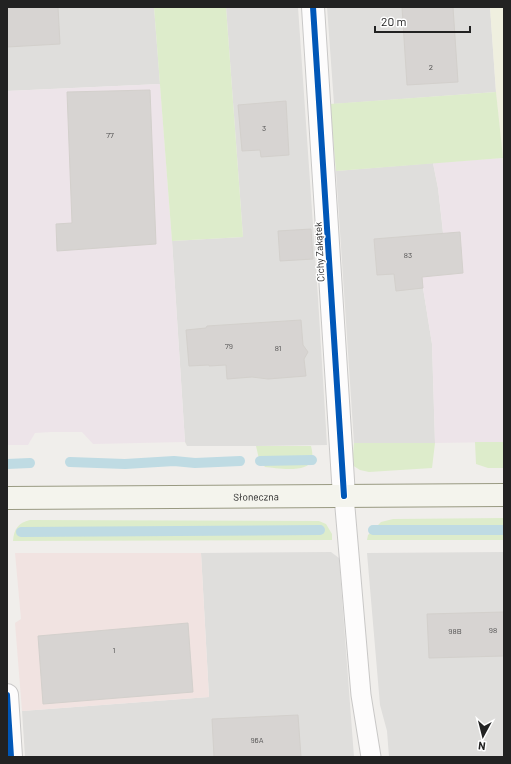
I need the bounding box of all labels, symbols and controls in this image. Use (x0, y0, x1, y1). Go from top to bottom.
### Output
scale bar (375, 8, 470, 34)
text: 20 m (381, 14, 407, 28)
house number: 2 (429, 62, 433, 72)
house number: 3 (262, 123, 266, 133)
house number: 77 (106, 130, 114, 140)
street label: Cichy Zakątek (311, 222, 327, 282)
house number: 83 (404, 250, 412, 260)
house number: 79 (225, 341, 233, 351)
house number: 81 (275, 343, 282, 353)
street label: Słoneczna (233, 490, 279, 503)
house number: 98 (489, 625, 497, 635)
house number: 98B (448, 626, 462, 636)
house number: 1 (113, 645, 116, 655)
north arrow (463, 716, 503, 756)
house number: 96A (250, 735, 264, 745)
text: N (477, 740, 486, 753)

